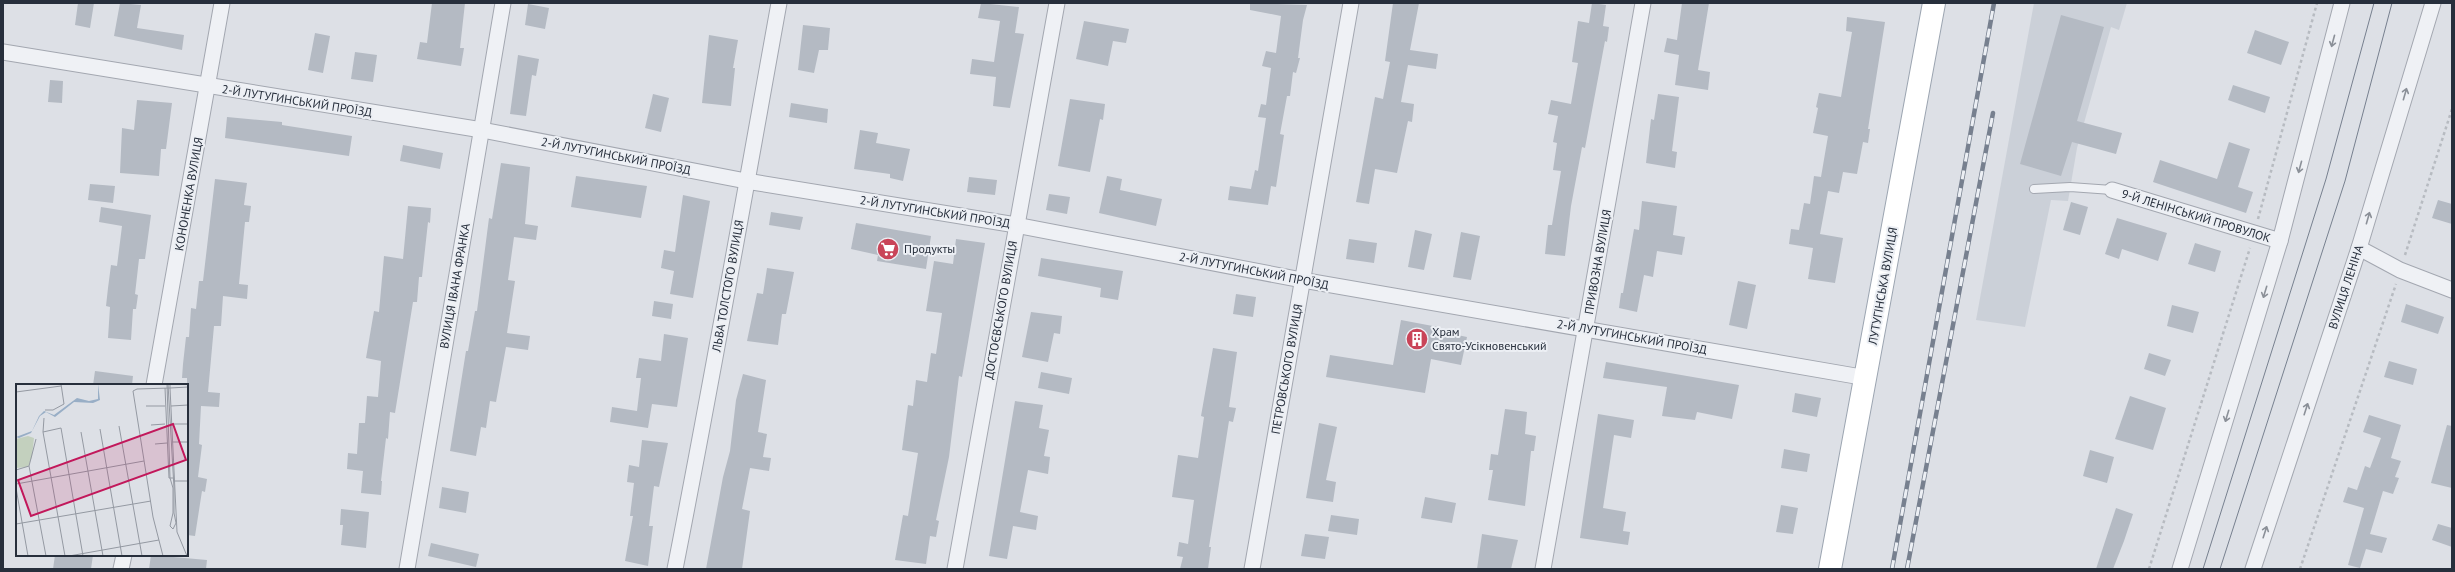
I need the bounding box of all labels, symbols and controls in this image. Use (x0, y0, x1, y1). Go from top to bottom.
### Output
one-way arrow (2328, 34, 2336, 47)
street label: 2-Й ЛУТУГИНСЬКИЙ ПРОЇЗД (221, 81, 373, 120)
one-way arrow (2402, 87, 2409, 100)
street label: 2-Й ЛУТУГИНСЬКИЙ ПРОЇЗД (540, 134, 692, 177)
street label: КОНОНЕНКА ВУЛИЦЯ (171, 136, 206, 252)
one-way arrow (2296, 160, 2303, 173)
street label: 9-Й ЛЕНІНСЬКИЙ ПРОВУЛОК (2120, 186, 2272, 245)
street label: 2-Й ЛУТУГИНСЬКИЙ ПРОЇЗД (859, 192, 1011, 231)
street label: ПРИВОЗНА ВУЛИЦЯ (1581, 208, 1614, 316)
one-way arrow (2365, 212, 2372, 225)
street label: ЛЬВА ТОЛСТОГО ВУЛИЦЯ (708, 219, 746, 354)
street label: ВУЛИЦЯ ІВАНА ФРАНКА (436, 222, 473, 350)
street label: ЛУТУГІНСЬКА ВУЛИЦЯ (1865, 226, 1900, 347)
supermarket icon: Продукты (875, 236, 901, 262)
street label: ДОСТОЄВСЬКОГО ВУЛИЦЯ (981, 240, 1020, 380)
place label: Продукты (904, 241, 955, 256)
street label: ВУЛИЦЯ ЛЕНІНА (2325, 243, 2366, 331)
street label: 2-Й ЛУТУГИНСЬКИЙ ПРОЇЗД (1178, 249, 1330, 292)
one-way arrow (2261, 285, 2268, 298)
street label: ПЕТРОВСЬКОГО ВУЛИЦЯ (1268, 303, 1305, 435)
street label: 2-Й ЛУТУГИНСЬКИЙ ПРОЇЗД (1556, 316, 1708, 357)
place label: Храм Свято-Усікновенський (1432, 324, 1547, 353)
building icon: Храм Свято-Усікновенський (1404, 326, 1430, 352)
inset map (16, 384, 188, 556)
one-way arrow (2303, 402, 2310, 415)
one-way arrow (2223, 409, 2230, 422)
one-way arrow (2262, 526, 2269, 539)

